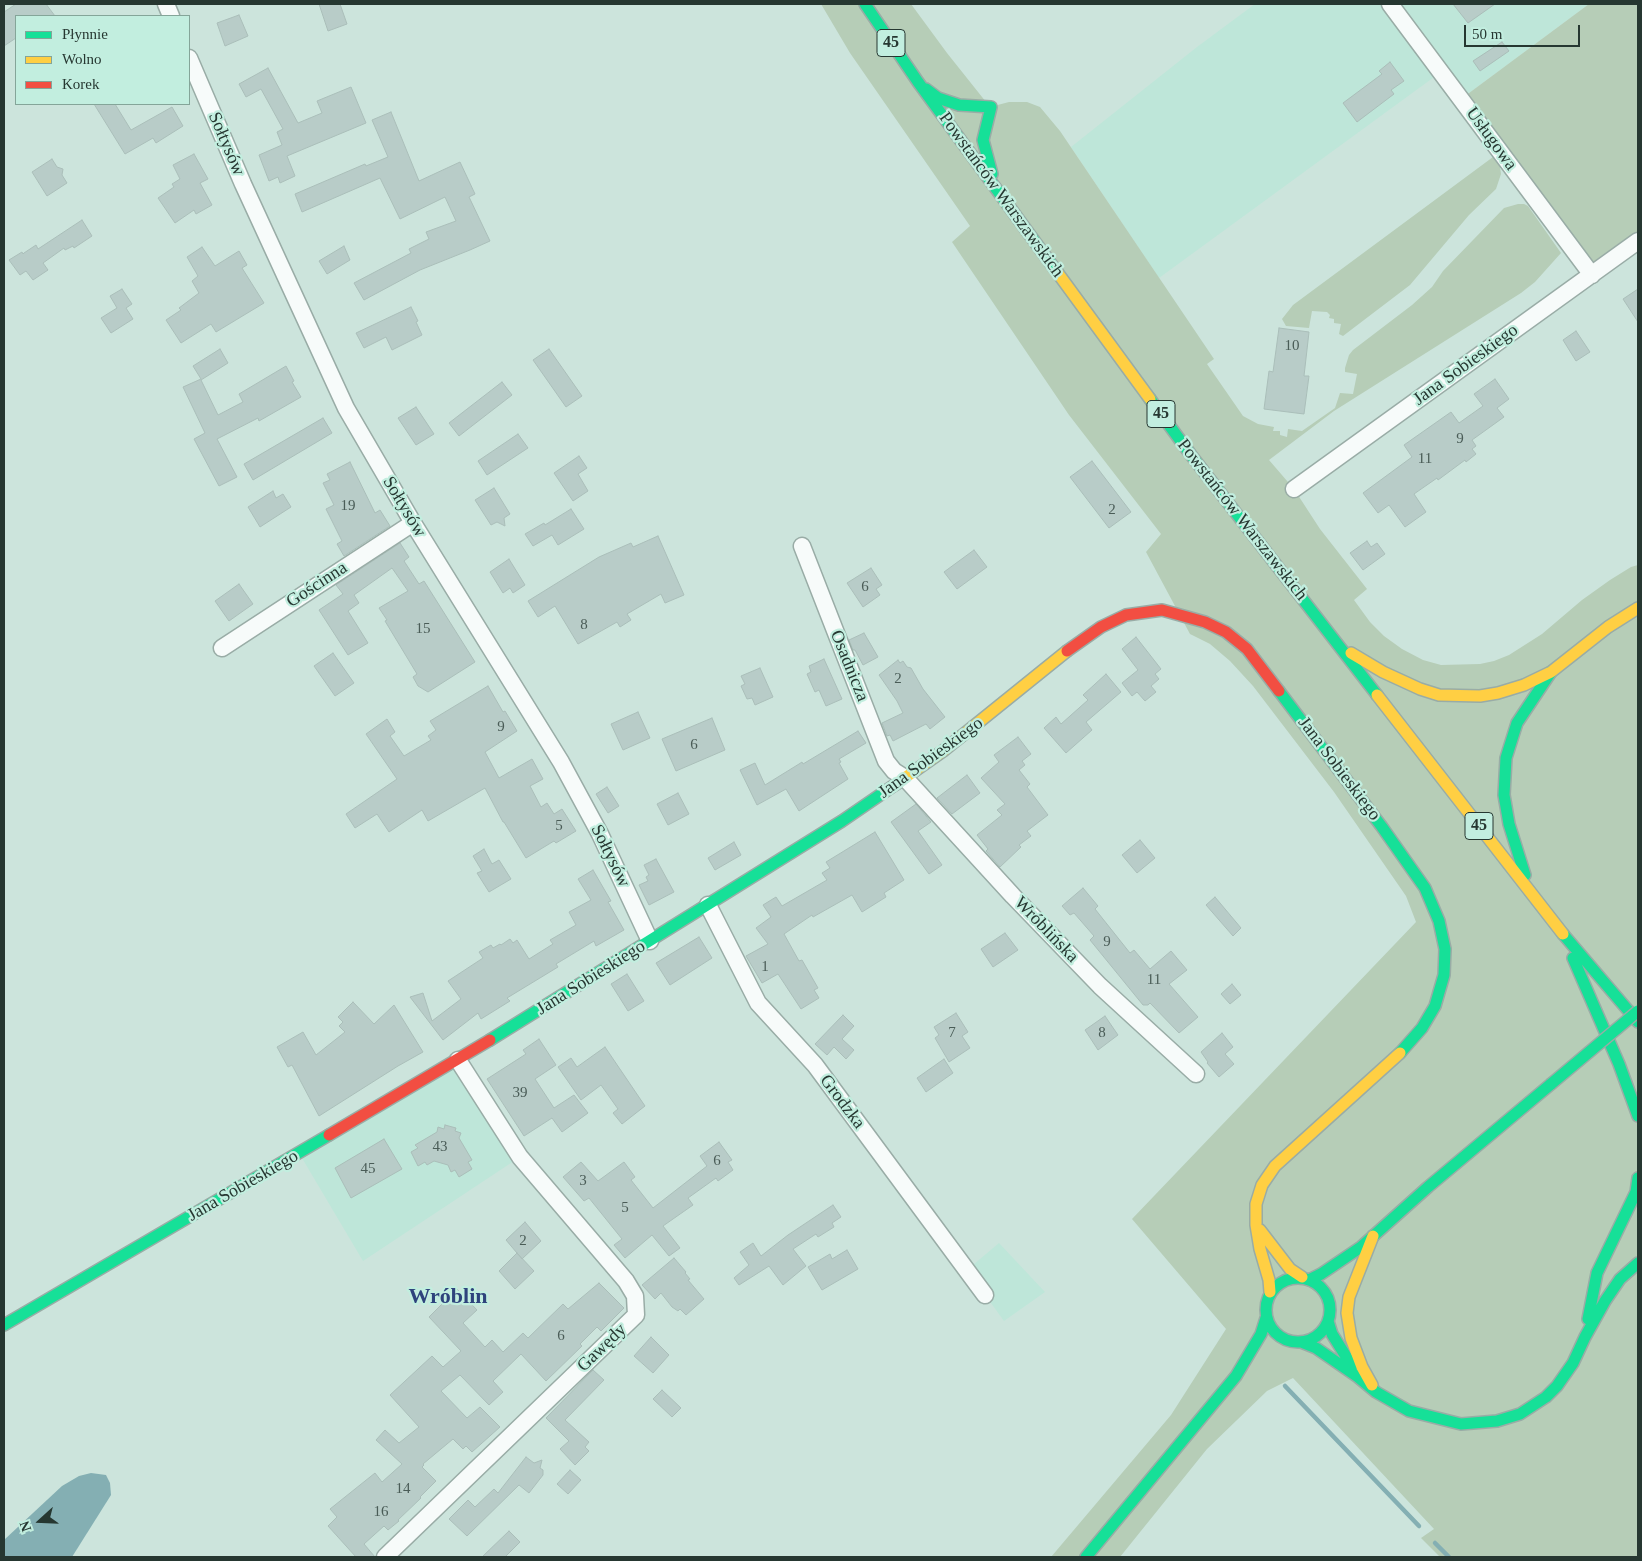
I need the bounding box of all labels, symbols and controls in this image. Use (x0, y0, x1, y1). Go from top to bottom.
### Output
legend (15, 15, 190, 105)
scale bar (1467, 15, 1583, 47)
text: Płynnie (62, 26, 108, 42)
text: 50 m (1472, 26, 1502, 42)
road number: 45 (877, 29, 905, 56)
text: Wolno (62, 51, 102, 67)
text: Korek (62, 76, 100, 92)
street label: Usługowa (1461, 103, 1521, 175)
street label: Powstańców Warszawskich (934, 108, 1068, 282)
street label: Sołtysów (203, 109, 249, 179)
street label: Jana Sobieskiego (1409, 320, 1523, 410)
house number: 10 (1284, 337, 1300, 355)
road number: 45 (1147, 400, 1175, 428)
house number: 9 (1456, 430, 1464, 448)
street label: Powstańców Warszawskich (1172, 435, 1312, 605)
house number: 11 (1418, 450, 1432, 468)
street label: Sołtysów (377, 473, 431, 541)
house number: 19 (340, 497, 356, 515)
house number: 2 (1108, 501, 1116, 519)
street label: Gościnna (283, 557, 351, 613)
house number: 6 (861, 578, 869, 596)
house number: 8 (580, 616, 588, 634)
house number: 15 (416, 620, 430, 638)
street label: Osadnicza (825, 627, 873, 705)
house number: 2 (894, 670, 902, 688)
street label: Jana Sobieskiego (874, 713, 988, 803)
street label: Jana Sobieskiego (1293, 713, 1385, 825)
house number: 9 (497, 718, 505, 736)
house number: 6 (690, 736, 698, 754)
road number: 45 (1465, 812, 1493, 839)
house number: 5 (555, 817, 563, 835)
street label: Sołtysów (586, 821, 634, 891)
street label: Wróblińska (1009, 893, 1083, 967)
house number: 9 (1103, 933, 1111, 951)
street label: Jana Sobieskiego (532, 936, 650, 1020)
house number: 1 (761, 958, 769, 976)
house number: 11 (1147, 971, 1161, 989)
house number: 7 (948, 1024, 956, 1042)
house number: 8 (1098, 1024, 1106, 1042)
street label: Grodzka (815, 1071, 869, 1133)
house number: 39 (512, 1084, 528, 1102)
house number: 43 (432, 1138, 448, 1156)
street label: Jana Sobieskiego (184, 1146, 302, 1226)
house number: 6 (713, 1152, 721, 1170)
house number: 45 (360, 1160, 376, 1178)
house number: 3 (579, 1172, 587, 1190)
house number: 5 (621, 1199, 629, 1217)
house number: 2 (519, 1232, 527, 1250)
district label: Wróblin (408, 1284, 488, 1310)
street label: Gawędy (573, 1319, 631, 1377)
house number: 6 (557, 1327, 565, 1345)
house number: 14 (396, 1480, 410, 1498)
north arrow (15, 1496, 65, 1546)
house number: 16 (374, 1503, 388, 1521)
text: N (17, 1519, 34, 1534)

